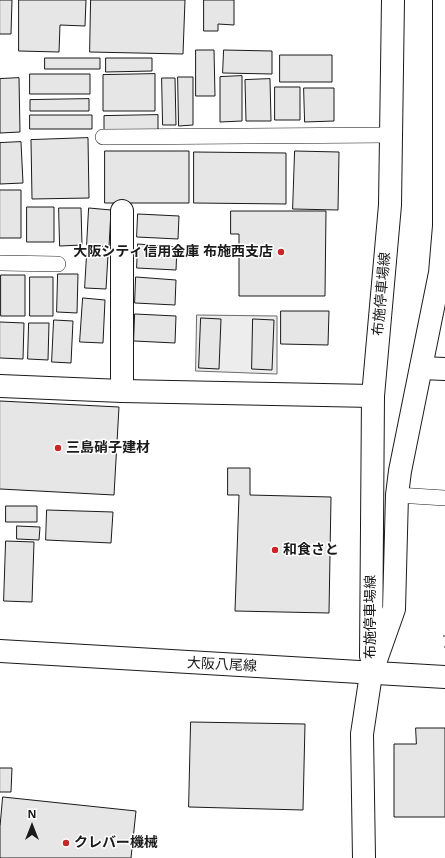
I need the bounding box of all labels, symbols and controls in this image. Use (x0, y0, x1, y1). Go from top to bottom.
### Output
place label: 大阪シティ信用金庫 布施西支店 (73, 244, 273, 260)
marker: 大阪シティ信用金庫 布施西支店 (276, 247, 286, 257)
street label: 布施停車場線 (370, 251, 394, 337)
place label: 三島硝子建材 (66, 440, 150, 456)
marker: 三島硝子建材 (53, 443, 63, 453)
place label: 和食さと (283, 542, 339, 558)
marker: 和食さと (270, 545, 280, 555)
street label: 布施停車場線 (363, 575, 379, 659)
street label: 大阪八尾線 (187, 655, 257, 675)
north arrow (12, 806, 52, 846)
text: N (28, 806, 36, 821)
place label: クレバー機械 (74, 835, 158, 851)
marker: クレバー機械 (61, 838, 71, 848)

